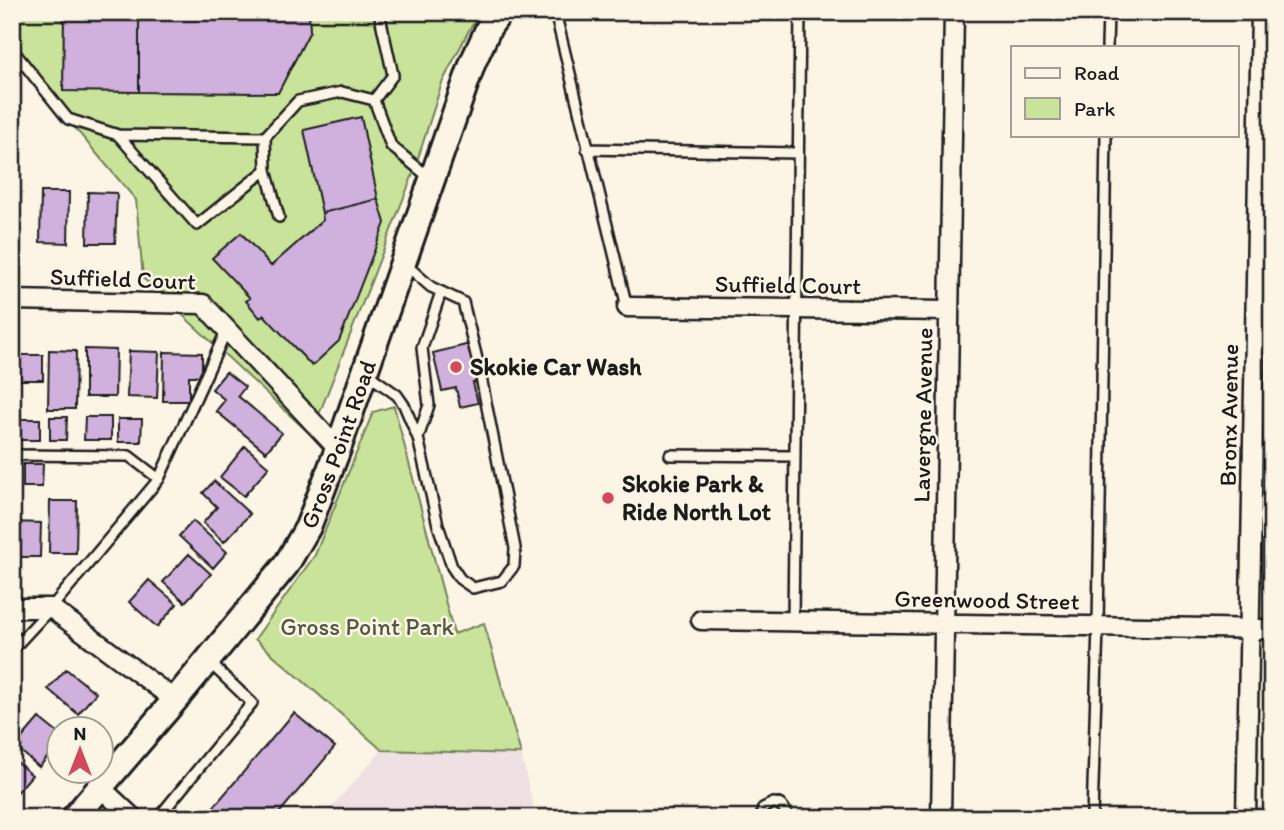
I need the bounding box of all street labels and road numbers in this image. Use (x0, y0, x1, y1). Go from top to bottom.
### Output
street label: Suffield Court (49, 261, 197, 296)
street label: Suffield Court (715, 269, 861, 300)
street label: Lavergne Avenue (906, 327, 939, 503)
street label: Bronx Avenue (1213, 343, 1244, 486)
street label: Gross Point Road (294, 356, 382, 533)
street label: Greenwood Street (894, 583, 1080, 616)

